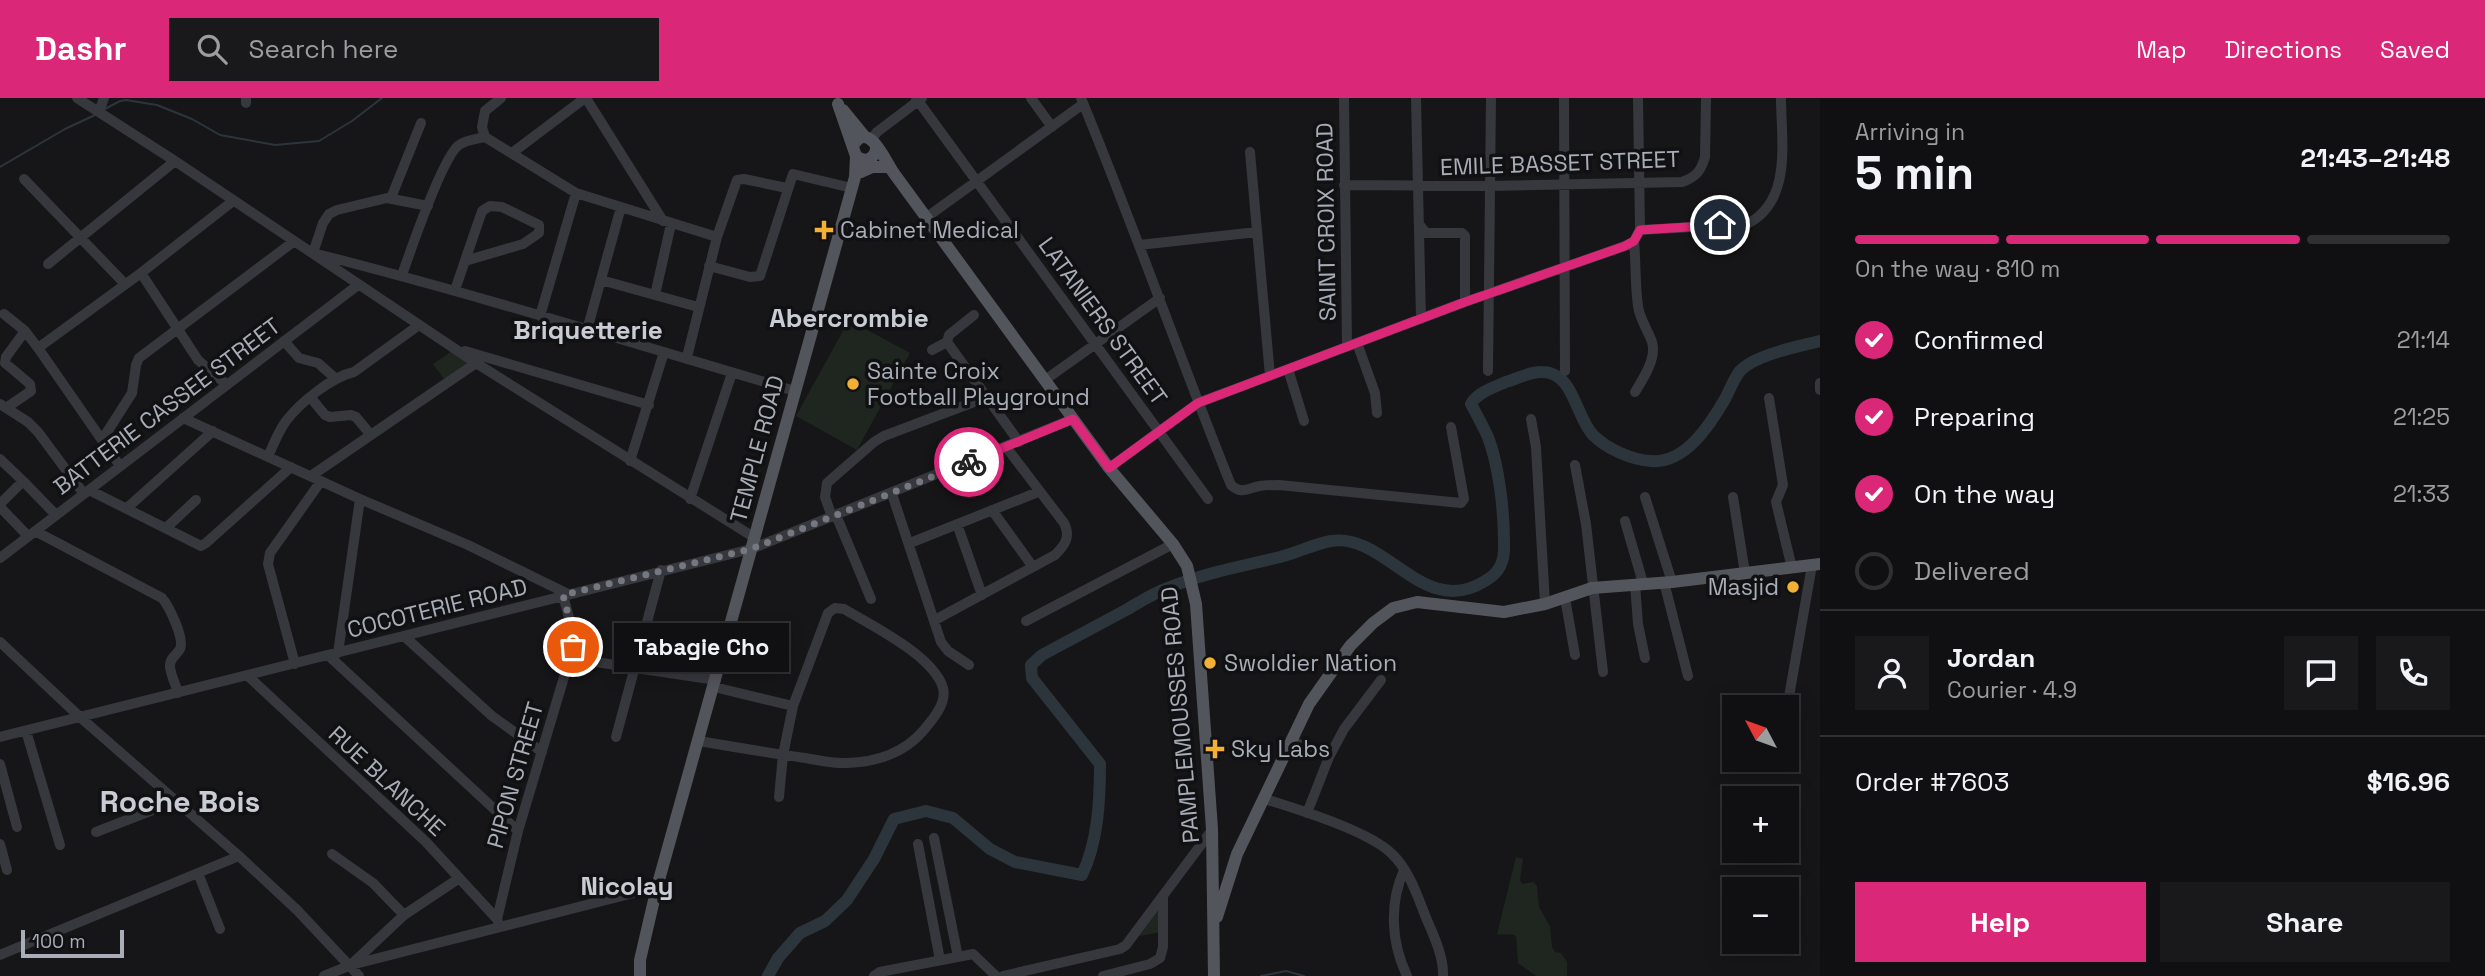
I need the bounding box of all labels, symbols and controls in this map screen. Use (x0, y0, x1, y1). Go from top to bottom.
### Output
search box (169, 18, 659, 81)
text: Dashr (35, 28, 127, 70)
icon: search (193, 30, 231, 68)
text: Search here (249, 32, 398, 66)
text: Map (2136, 34, 2186, 65)
text: Directions (2224, 34, 2342, 65)
text: Saved (2380, 34, 2450, 65)
text: Arriving in (1855, 117, 1965, 147)
street label: SAINT CROIX ROAD (1309, 122, 1343, 322)
text: 21:43–21:48 (2300, 141, 2450, 175)
street label: EMILE BASSET STREET (1439, 144, 1681, 182)
text: 5 min (1855, 144, 1974, 202)
pin (1690, 195, 1750, 255)
icon: home (1701, 206, 1739, 244)
place label: Cabinet Medical (840, 215, 1019, 245)
marker: Cabinet Medical (814, 220, 834, 240)
street label: LATANIERS STREET (1032, 231, 1174, 411)
text: On the way · 810 m (1855, 254, 2060, 284)
district label: Abercrombie (769, 301, 929, 335)
street label: BATTERIE CASSEE STREET (47, 311, 287, 501)
district label: Briquetterie (513, 313, 663, 347)
icon: check (1855, 321, 1893, 359)
text: Confirmed (1914, 323, 2044, 357)
text: 21:14 (2397, 325, 2450, 355)
place label: Sainte Croix Football Playground (867, 356, 1090, 412)
street label: TEMPLE ROAD (723, 372, 791, 526)
marker: Sainte Croix Football Playground (845, 376, 861, 392)
icon: check (1855, 398, 1893, 436)
text: Preparing (1914, 400, 2035, 434)
text: 21:25 (2393, 402, 2450, 432)
courier (934, 427, 1004, 497)
icon: bike (950, 443, 988, 481)
icon: check (1855, 475, 1893, 513)
text: On the way (1914, 477, 2055, 511)
text: 21:33 (2393, 479, 2450, 509)
text: Delivered (1914, 554, 2030, 588)
street label: COCOTERIE ROAD (344, 571, 530, 645)
place label: Masjid (1708, 572, 1779, 602)
marker: Masjid (1785, 579, 1801, 595)
street label: PAMPLEMOUSSES ROAD (1154, 585, 1206, 845)
pin (543, 617, 603, 677)
callout: Tabagie Cho (615, 622, 790, 672)
icon: bag (554, 628, 592, 666)
text: Tabagie Cho (634, 632, 769, 662)
button: person (1855, 636, 1929, 710)
button: chat (2284, 636, 2358, 710)
button: phone (2376, 636, 2450, 710)
text: Jordan (1947, 641, 2035, 675)
place label: Swoldier Nation (1224, 648, 1397, 678)
marker: Swoldier Nation (1202, 655, 1218, 671)
text: Courier · 4.9 (1947, 675, 2077, 705)
north arrow (1722, 695, 1799, 772)
map controls (1722, 695, 1799, 954)
street label: PIPON STREET (480, 698, 550, 852)
street label: RUE BLANCHE (322, 719, 452, 843)
place label: Sky Labs (1231, 734, 1330, 764)
marker: Sky Labs (1205, 739, 1225, 759)
text: Order #7603 (1855, 765, 2009, 799)
text: $16.96 (2367, 765, 2450, 799)
district label: Roche Bois (100, 782, 260, 821)
button: + (1722, 786, 1799, 863)
district label: Nicolay (580, 869, 674, 903)
button: − (1722, 877, 1799, 954)
button: Help (1855, 882, 2146, 962)
button: Share (2160, 882, 2450, 962)
scale bar (21, 927, 124, 959)
text: 100 m (32, 929, 86, 954)

